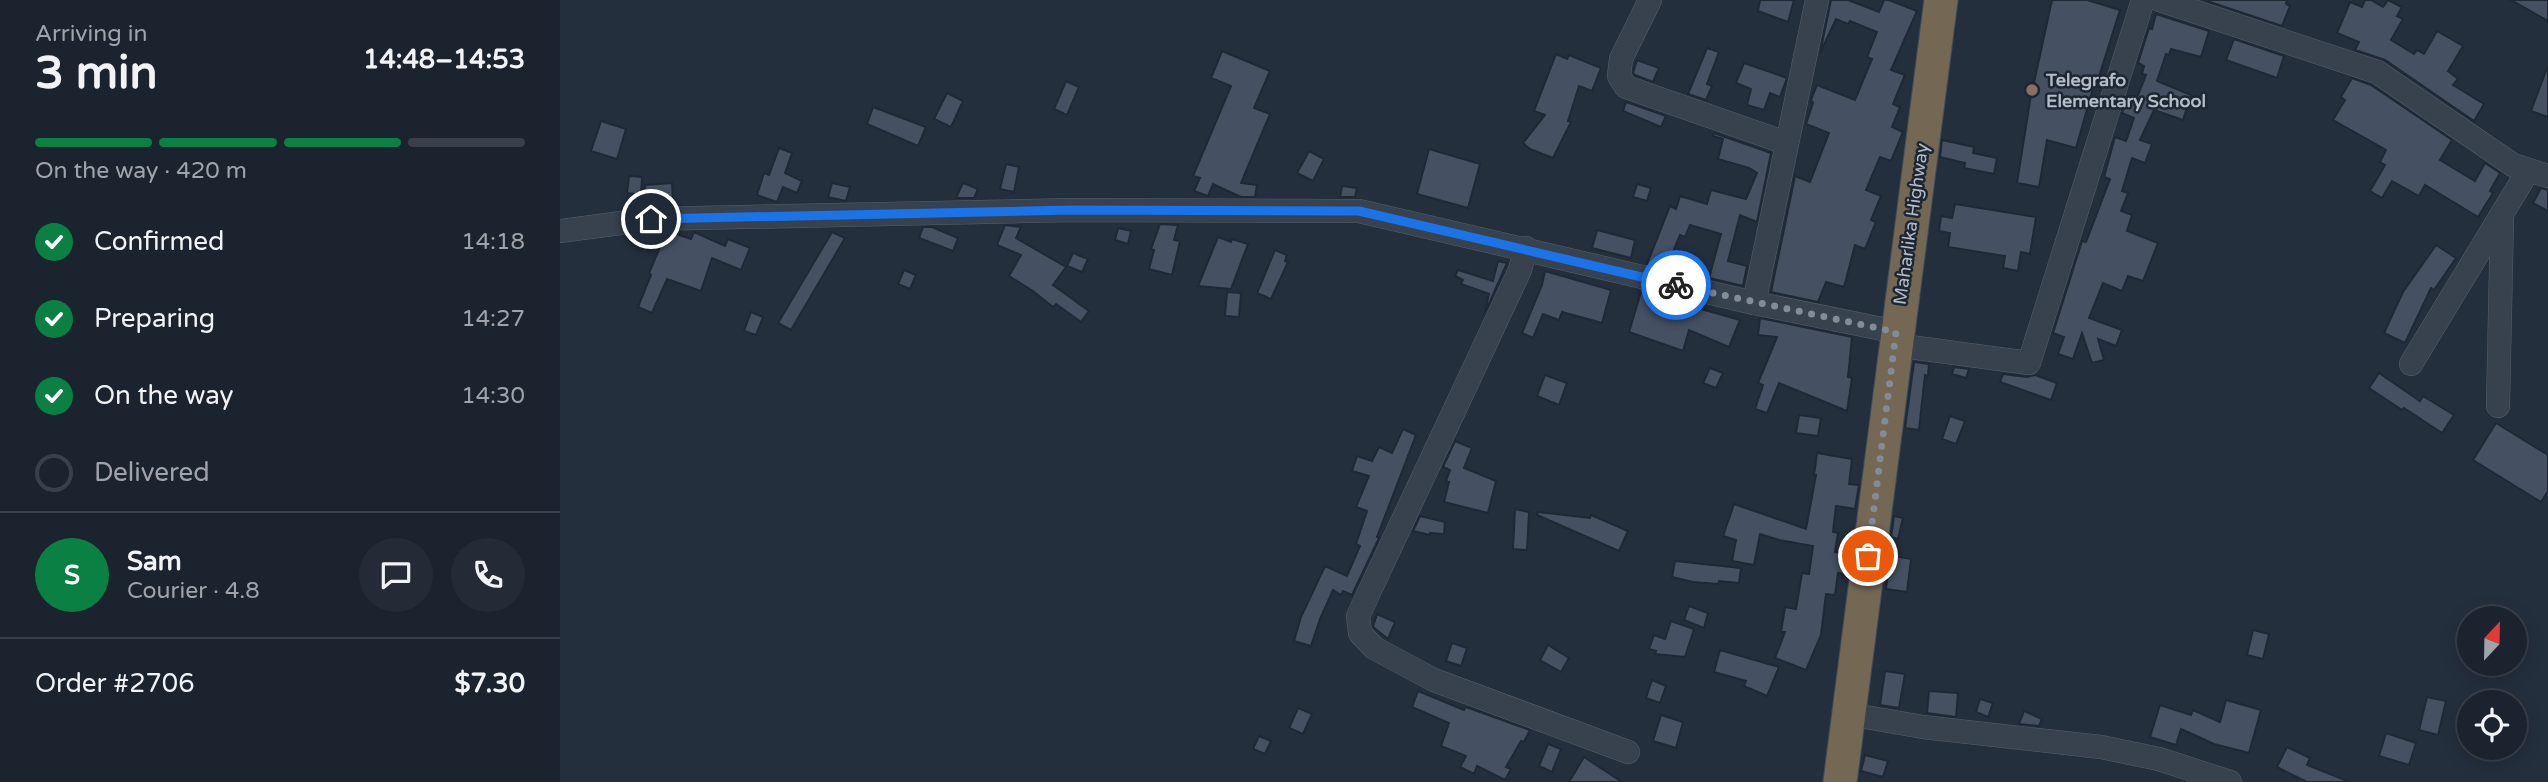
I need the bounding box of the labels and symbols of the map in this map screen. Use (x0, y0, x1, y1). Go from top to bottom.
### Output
place label: Telegrafo Elementary School (2045, 69, 2206, 112)
marker: Telegrafo Elementary School (2024, 82, 2040, 98)
street label: Maharlika Highway (1889, 142, 1933, 306)
pin (621, 189, 681, 249)
courier (1641, 250, 1711, 320)
pin (1838, 526, 1898, 586)
north arrow (2457, 606, 2527, 676)

